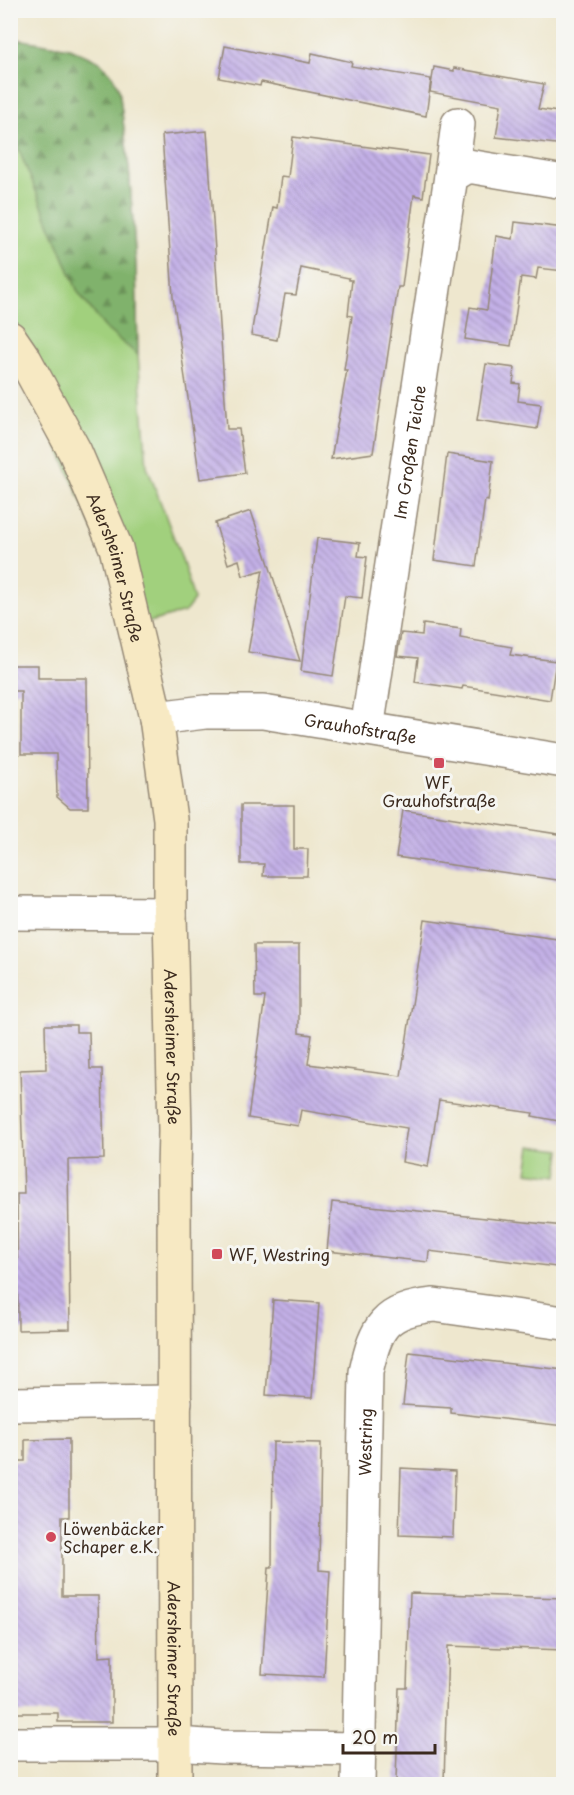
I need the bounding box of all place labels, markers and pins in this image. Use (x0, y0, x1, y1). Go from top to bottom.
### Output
marker: WF, Grauhofstraße (432, 756, 446, 770)
place label: WF, Grauhofstraße (382, 770, 496, 812)
place label: WF, Westring (229, 1242, 330, 1266)
marker: WF, Westring (210, 1247, 224, 1261)
place label: Löwenbäcker Schaper e.K. (63, 1516, 164, 1558)
marker: Löwenbäcker Schaper e.K. (44, 1530, 58, 1544)

